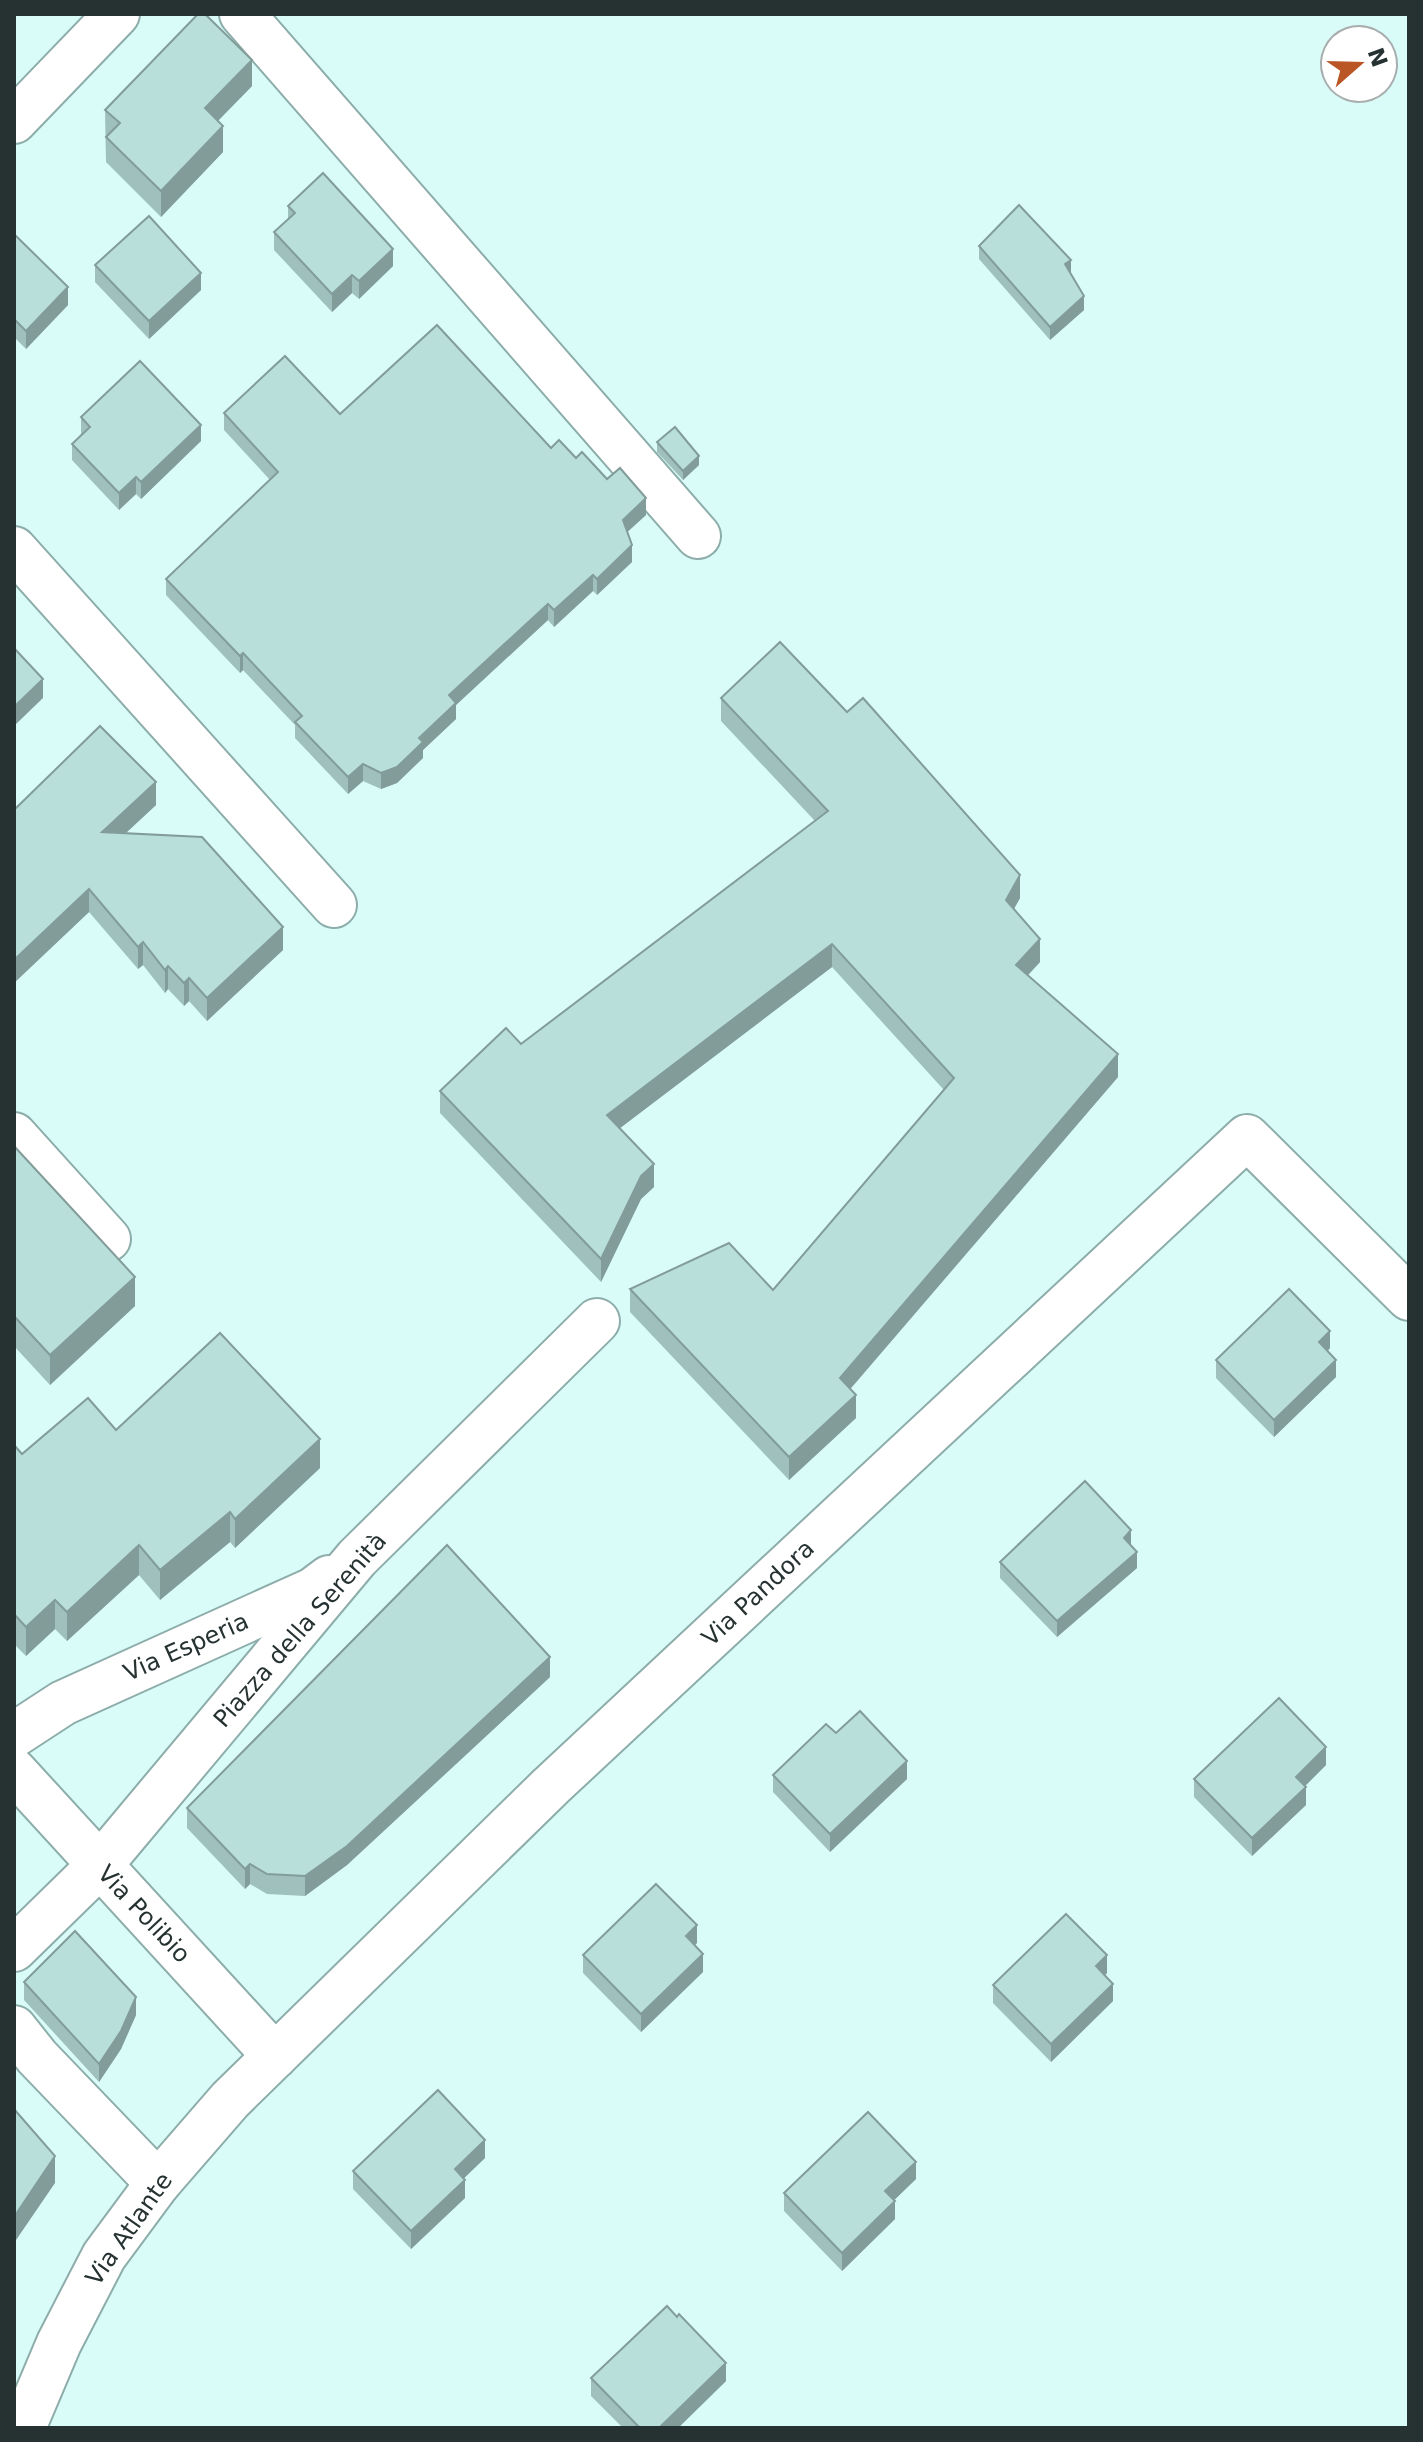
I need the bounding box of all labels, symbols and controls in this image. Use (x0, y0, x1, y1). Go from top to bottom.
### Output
north arrow (1319, 24, 1399, 104)
text: N (1362, 44, 1392, 70)
street label: Piazza della Serenità (208, 1527, 392, 1733)
street label: Via Pandora (696, 1534, 820, 1652)
street label: Via Esperia (119, 1607, 253, 1687)
street label: Via Polibio (92, 1859, 196, 1969)
street label: Via Atlante (80, 2167, 178, 2291)

